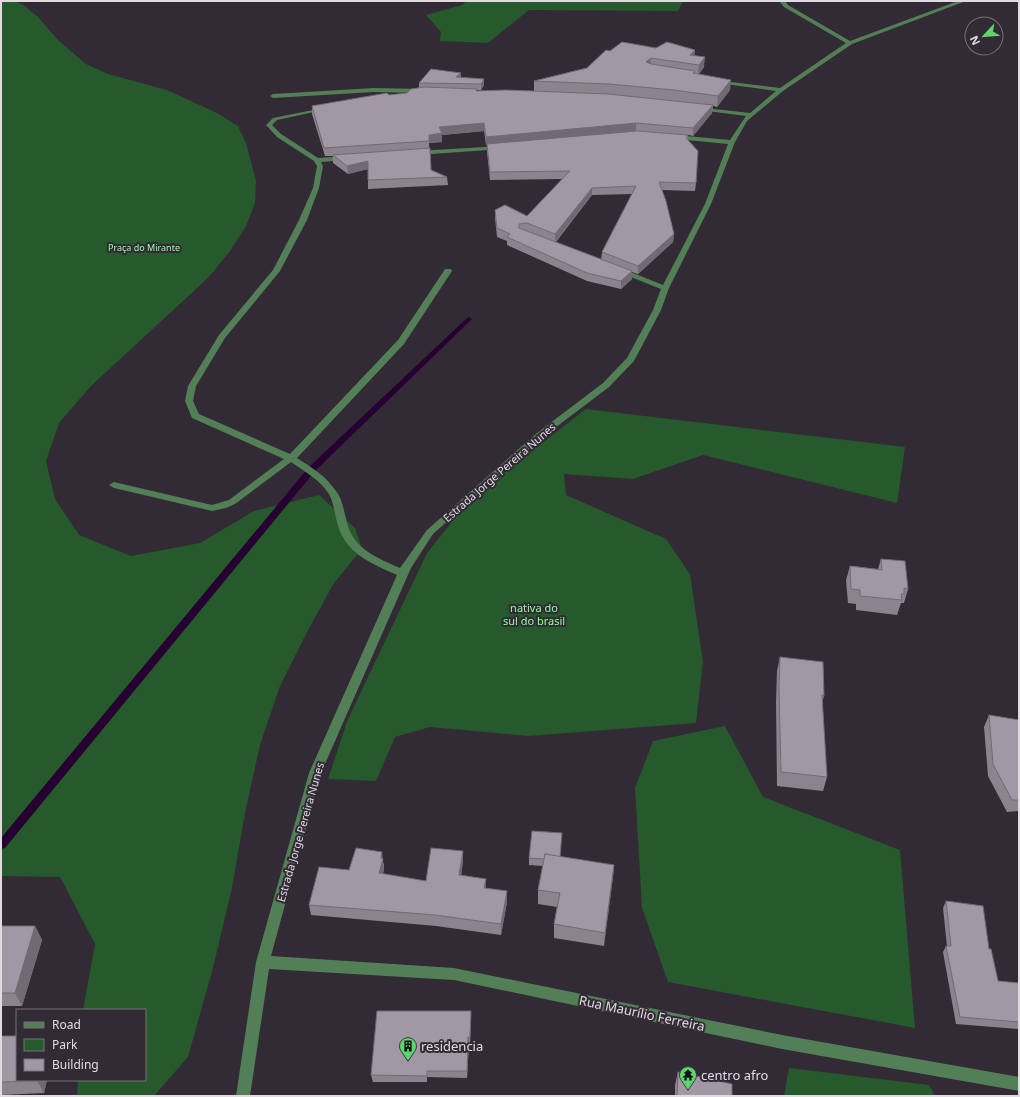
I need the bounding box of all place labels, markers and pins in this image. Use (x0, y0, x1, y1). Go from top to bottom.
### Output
building icon: residencia (398, 1036, 418, 1061)
place label: residencia (421, 1037, 483, 1055)
temple icon: centro afro (678, 1065, 698, 1090)
place label: centro afro (701, 1066, 769, 1084)

